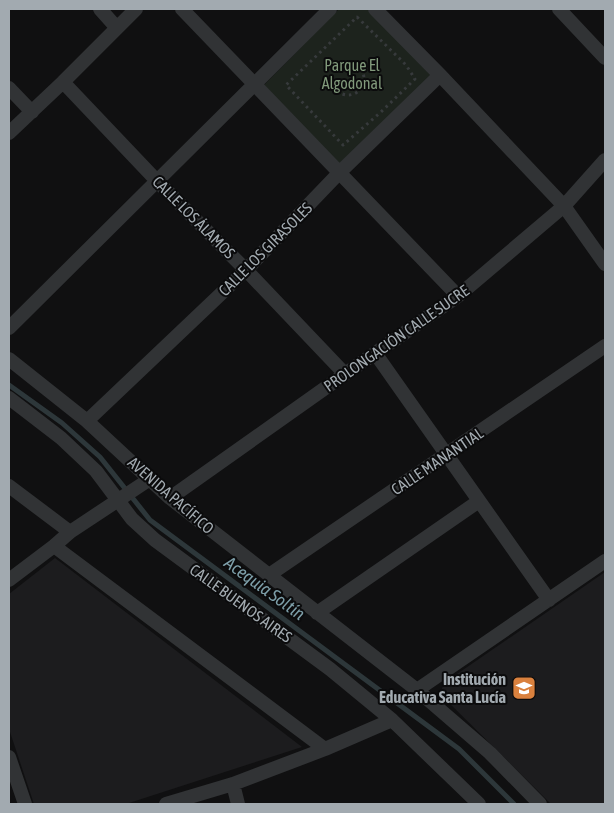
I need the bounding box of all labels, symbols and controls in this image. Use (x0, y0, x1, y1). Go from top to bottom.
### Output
park label: Parque El Algodonal (322, 56, 383, 93)
street label: CALLE LOS ÁLAMOS (149, 172, 239, 262)
street label: CALLE LOS GIRASOLES (215, 198, 316, 299)
street label: PROLONGACIÓN CALLE SUCRE (320, 281, 472, 395)
street label: CALLE MANANTIAL (388, 423, 487, 498)
street label: AVENIDA PACÍFICO (124, 453, 218, 537)
water label: Acequia Soltín (220, 551, 310, 624)
street label: CALLE BUENOS AIRES (187, 560, 296, 646)
place label: Institución Educativa Santa Lucía (379, 670, 506, 706)
school or university icon: Institución Educativa Santa Lucía (511, 675, 537, 701)

